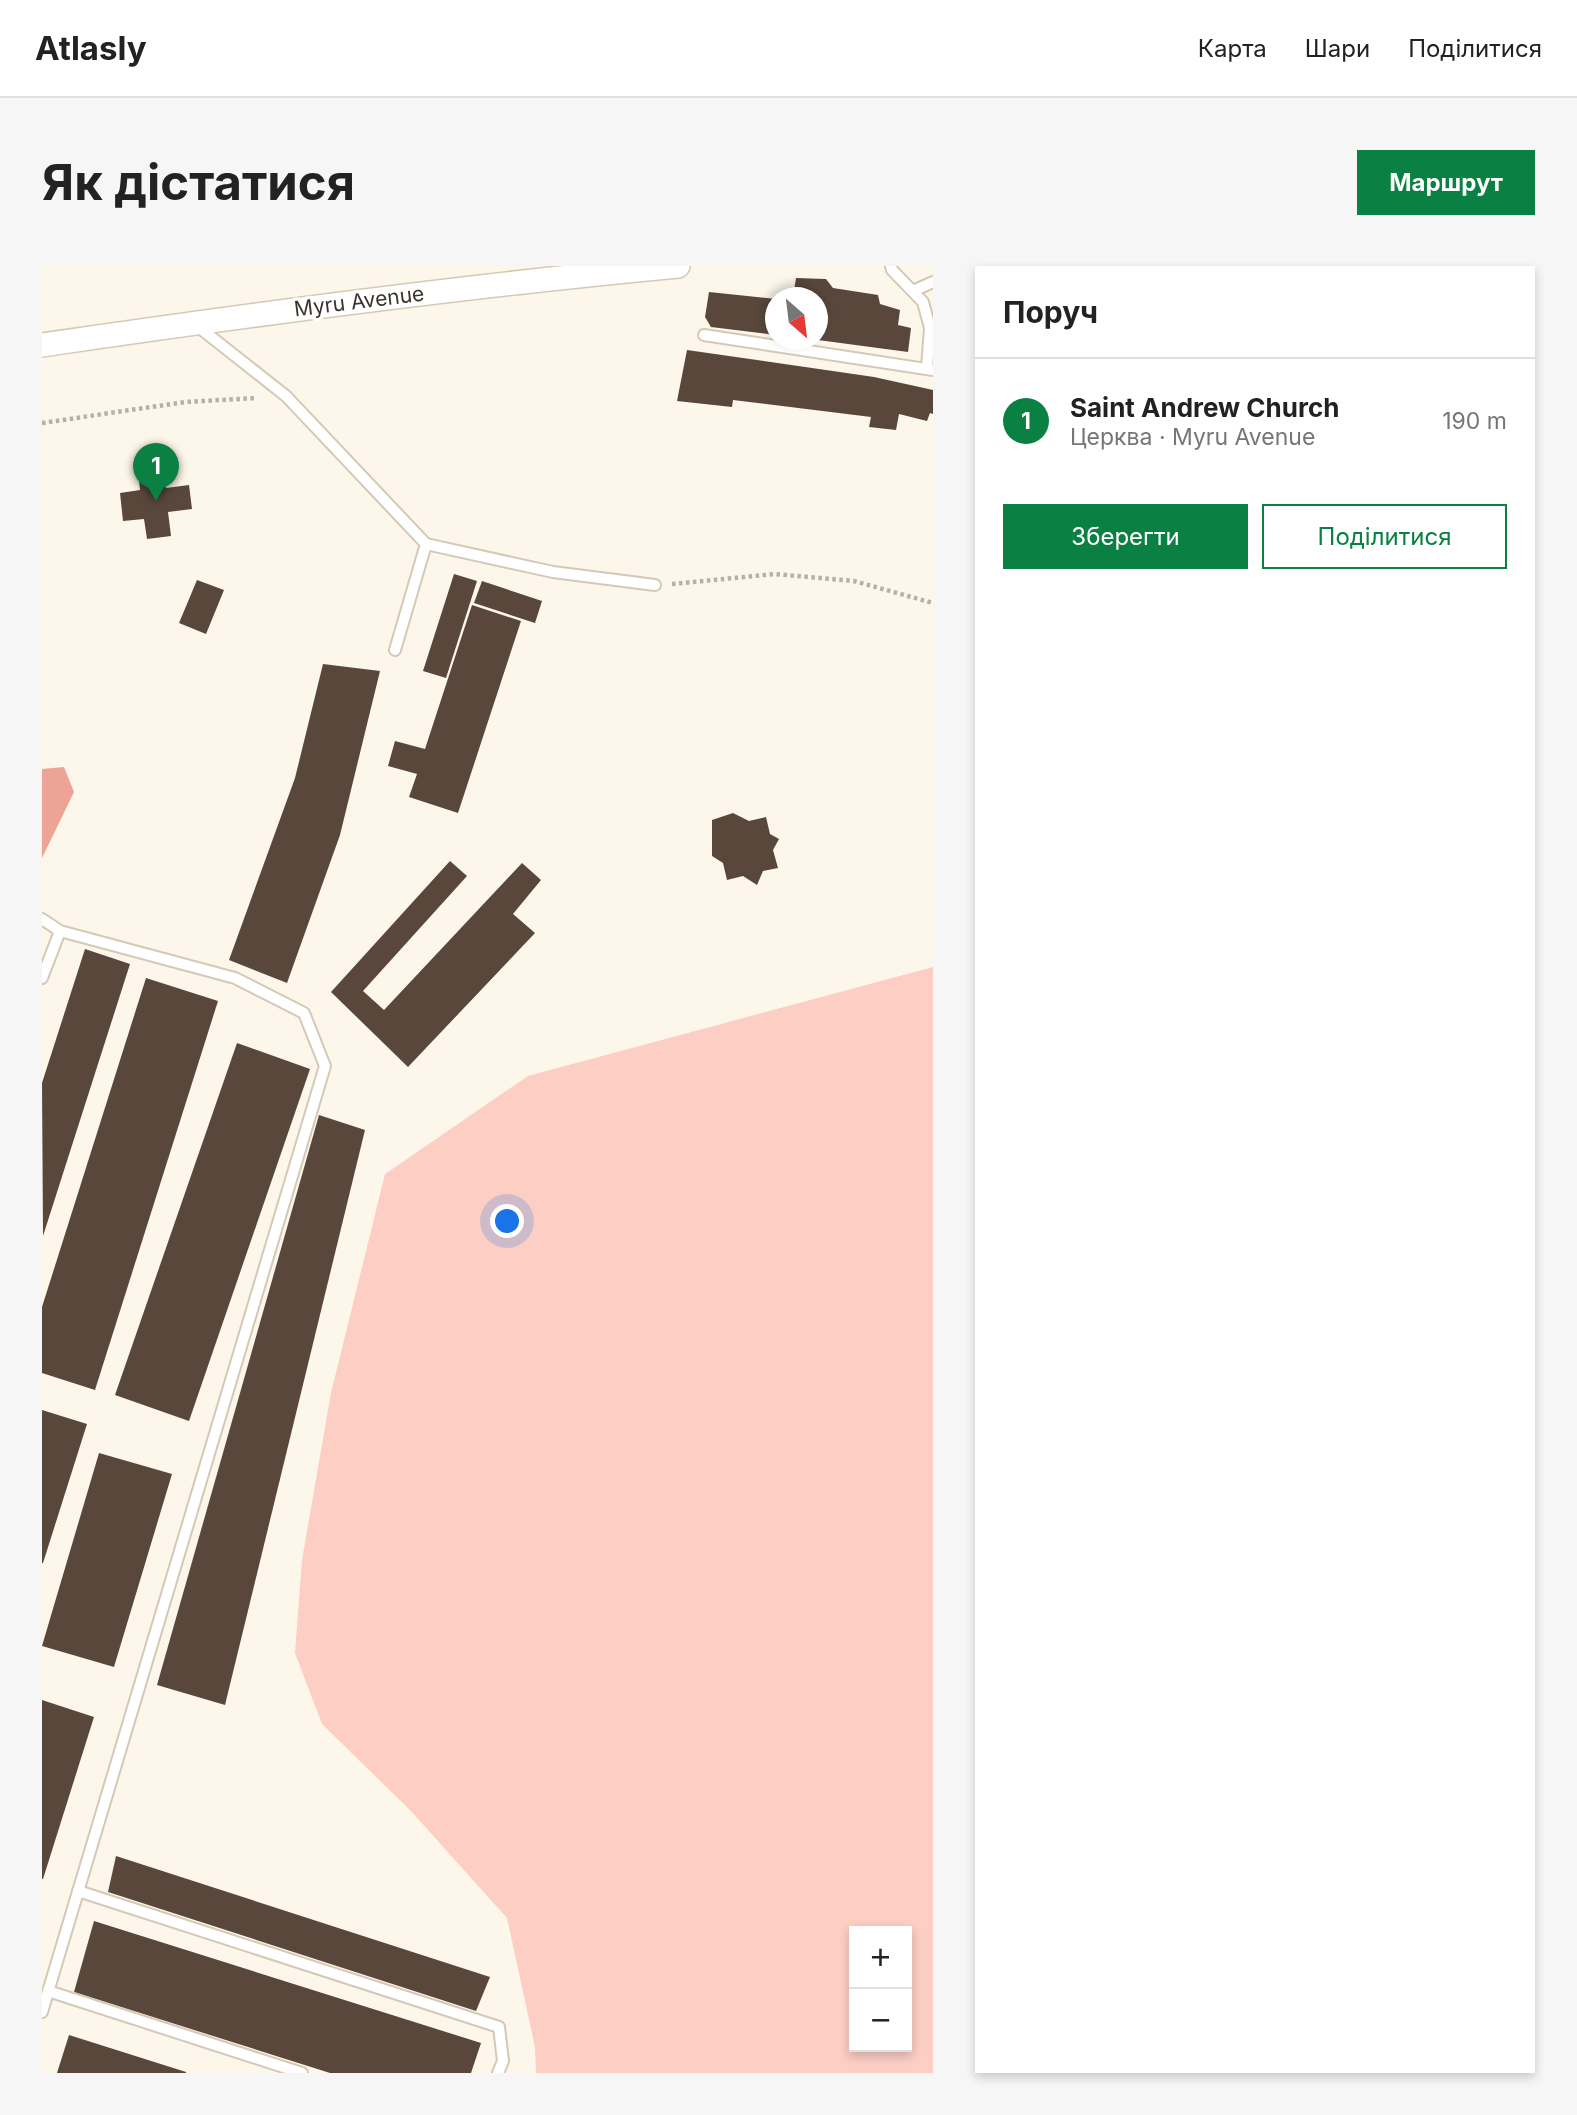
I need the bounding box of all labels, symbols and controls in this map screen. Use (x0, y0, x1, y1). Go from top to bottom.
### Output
text: Atlasly (35, 28, 147, 68)
text: Карта (1198, 34, 1267, 63)
text: Шари (1305, 34, 1370, 63)
text: Поділитися (1408, 34, 1542, 63)
button: Маршрут (1357, 150, 1535, 215)
text: Як дістатися (42, 153, 355, 212)
street label: Myru Avenue (293, 281, 425, 321)
north arrow (765, 287, 828, 350)
text: Поруч (1003, 294, 1098, 330)
text: Saint Andrew Church (1070, 392, 1339, 423)
text: 1 (1021, 407, 1031, 435)
text: 190 m (1442, 407, 1507, 435)
text: Церква · Myru Avenue (1070, 423, 1315, 451)
pin: 1 (133, 443, 179, 501)
button: Зберегти (1003, 504, 1248, 569)
button: Поділитися (1262, 504, 1507, 569)
your location (490, 1204, 524, 1238)
map controls (849, 1926, 912, 2052)
button: + (849, 1926, 912, 1989)
button: − (849, 1989, 912, 2052)

